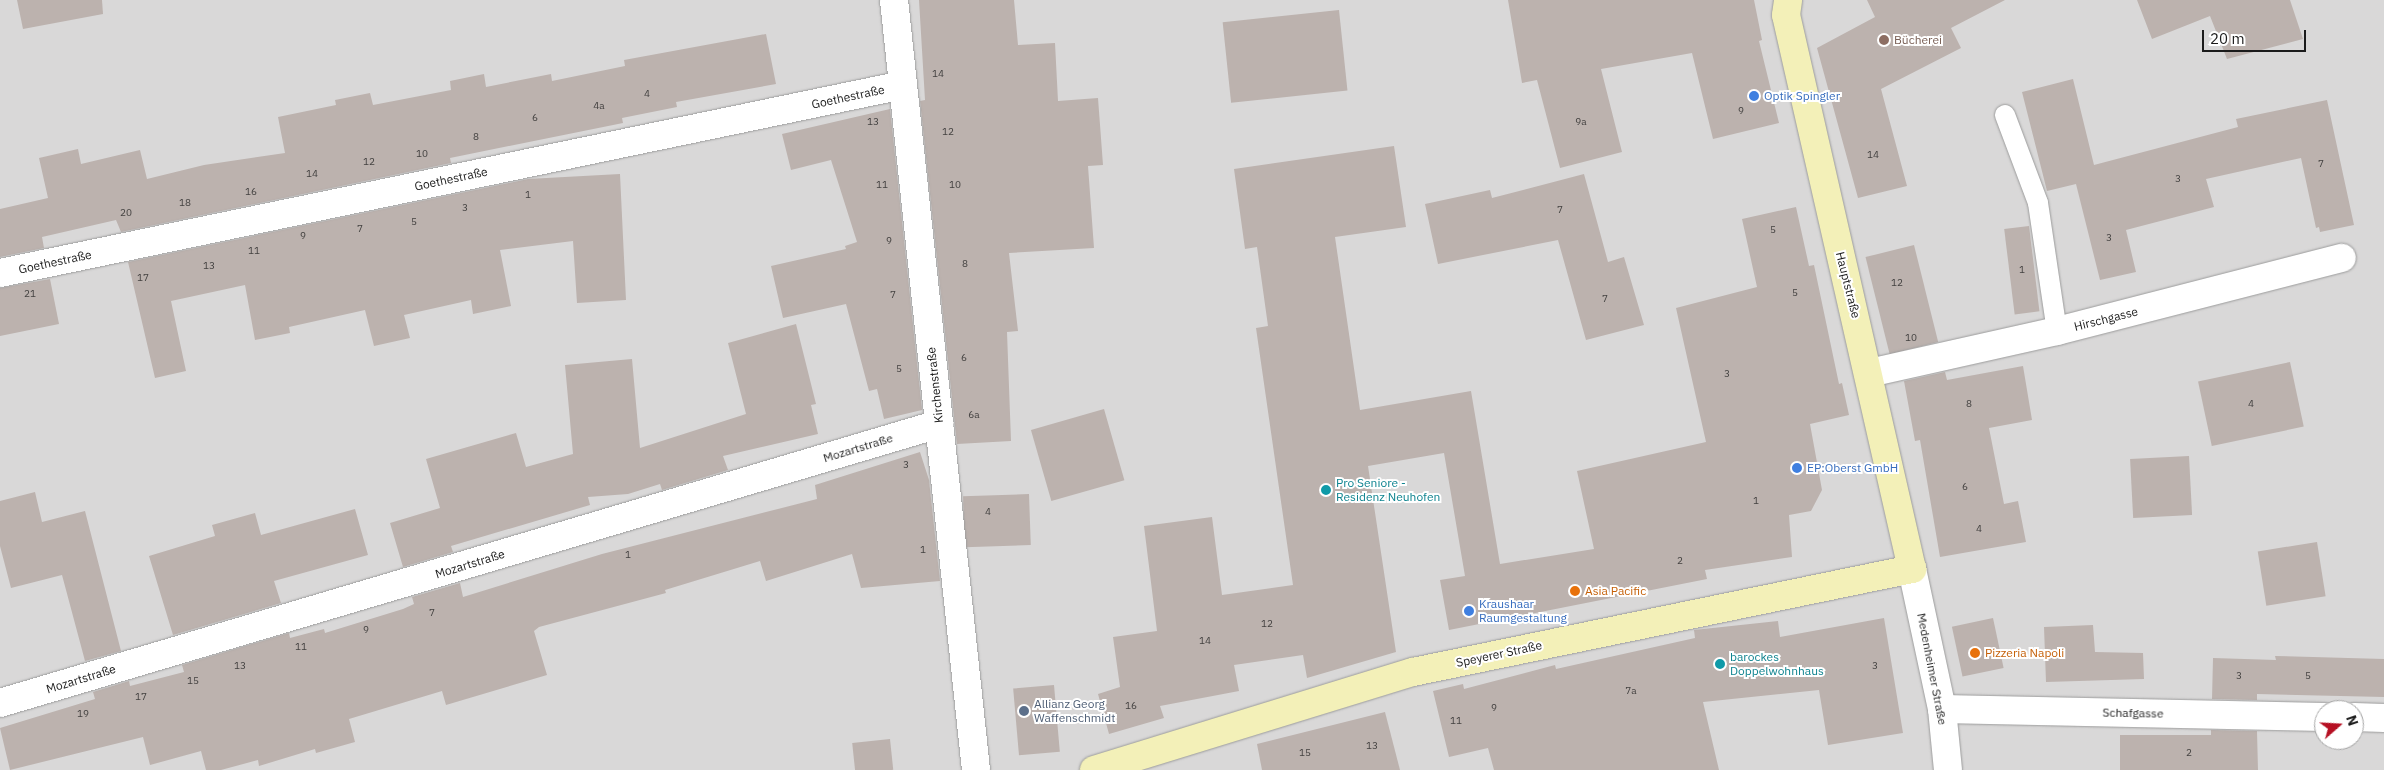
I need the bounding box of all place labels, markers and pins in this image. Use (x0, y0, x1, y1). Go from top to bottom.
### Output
place label: Bücherei (1894, 33, 1942, 47)
marker: Bücherei (1878, 34, 1890, 46)
place label: Optik Spingler (1764, 89, 1840, 103)
marker: Optik Spingler (1748, 90, 1760, 102)
place label: EP:Oberst GmbH (1807, 461, 1898, 475)
marker: EP:Oberst GmbH (1791, 462, 1803, 474)
place label: Pro Seniore - Residenz Neuhofen (1336, 476, 1440, 504)
marker: Pro Seniore - Residenz Neuhofen (1320, 484, 1332, 496)
place label: Asia Pacific (1585, 584, 1646, 598)
marker: Asia Pacific (1569, 585, 1581, 597)
place label: Kraushaar Raumgestaltung (1479, 597, 1567, 625)
marker: Kraushaar Raumgestaltung (1463, 605, 1475, 617)
place label: Pizzeria Napoli (1985, 646, 2064, 660)
marker: Pizzeria Napoli (1969, 647, 1981, 659)
place label: barockes Doppelwohnhaus (1730, 650, 1824, 678)
marker: barockes Doppelwohnhaus (1714, 658, 1726, 670)
place label: Allianz Georg Waffenschmidt (1034, 697, 1115, 725)
marker: Allianz Georg Waffenschmidt (1018, 705, 1030, 717)

